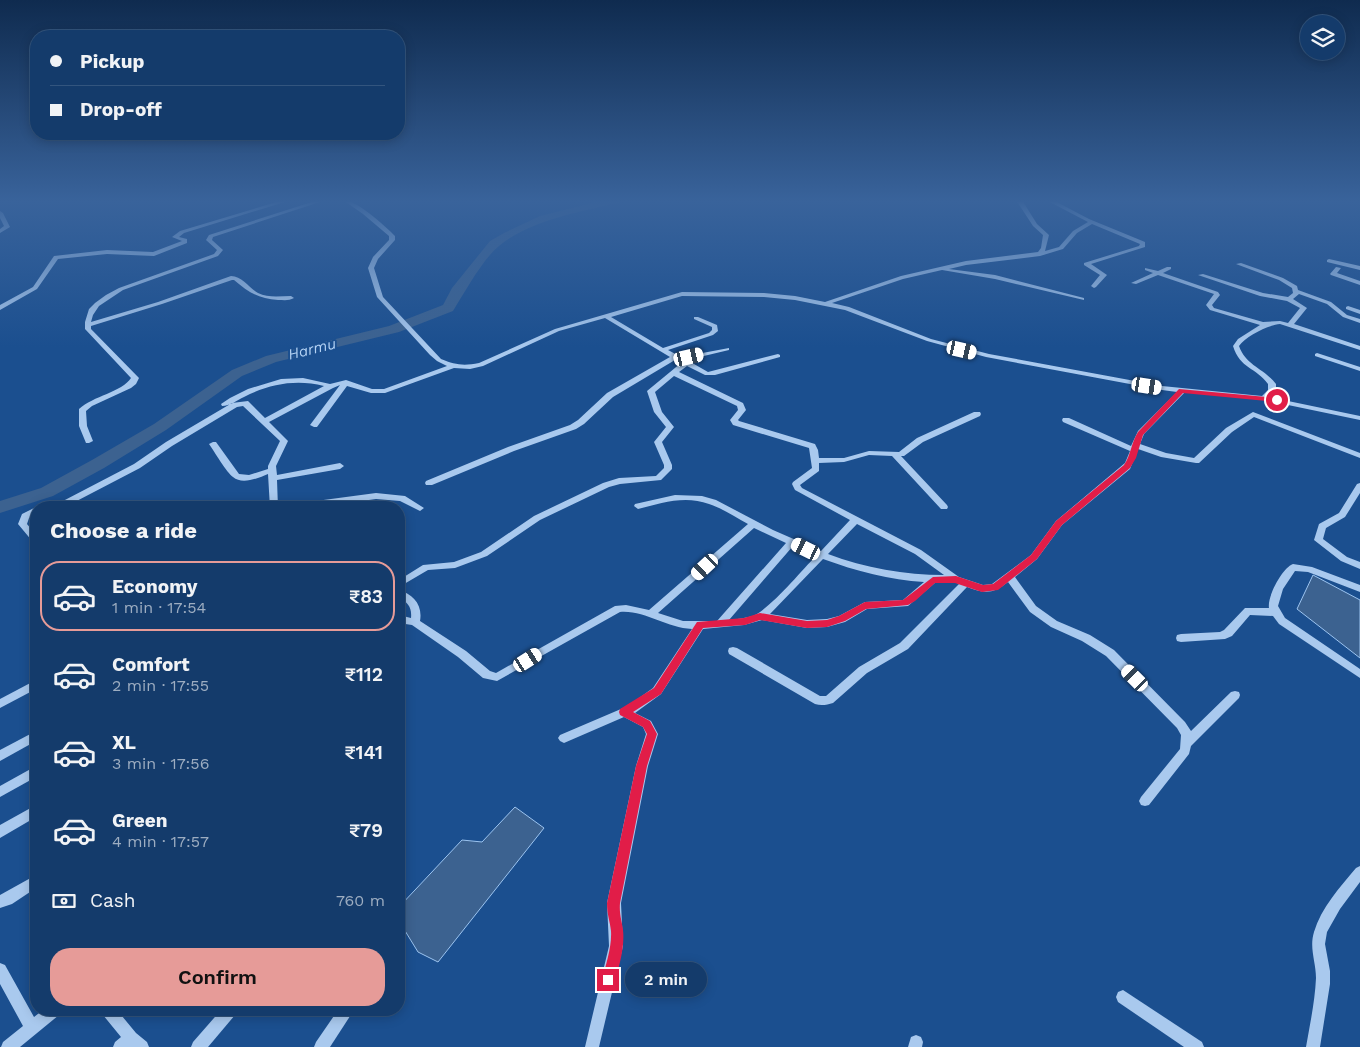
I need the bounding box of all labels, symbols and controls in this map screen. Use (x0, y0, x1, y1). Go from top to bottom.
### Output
map controls (1300, 15, 1345, 60)
button: layers (1300, 15, 1345, 60)
text: Pickup (80, 50, 144, 73)
text: Drop-off (80, 98, 162, 121)
water label: Harmu (286, 334, 338, 364)
car (945, 339, 978, 361)
car (672, 346, 705, 368)
car (1131, 376, 1162, 396)
route start (1266, 389, 1288, 411)
text: Choose a ride (50, 518, 197, 543)
car (789, 536, 822, 562)
car (688, 551, 721, 583)
icon: car (52, 574, 97, 619)
text: Economy (112, 575, 197, 598)
text: ₹83 (349, 585, 383, 608)
text: 1 min · 17:54 (112, 598, 206, 617)
car (511, 646, 544, 674)
icon: car (52, 652, 97, 697)
text: Comfort (112, 653, 190, 676)
car (1119, 662, 1150, 694)
text: ₹112 (345, 663, 383, 686)
text: 2 min · 17:55 (112, 676, 209, 695)
icon: car (52, 730, 97, 775)
text: XL (112, 731, 136, 754)
text: ₹141 (344, 741, 383, 764)
text: 3 min · 17:56 (112, 754, 209, 773)
icon: car (52, 808, 97, 853)
text: Green (112, 809, 168, 832)
text: ₹79 (349, 819, 383, 842)
text: 4 min · 17:57 (112, 832, 209, 851)
icon: cash (50, 887, 78, 915)
text: Cash (90, 889, 136, 912)
text: 760 m (336, 891, 385, 910)
button: Confirm (50, 948, 385, 1006)
callout: 2 min (626, 962, 708, 998)
route end (597, 969, 619, 991)
text: 2 min (644, 970, 688, 989)

